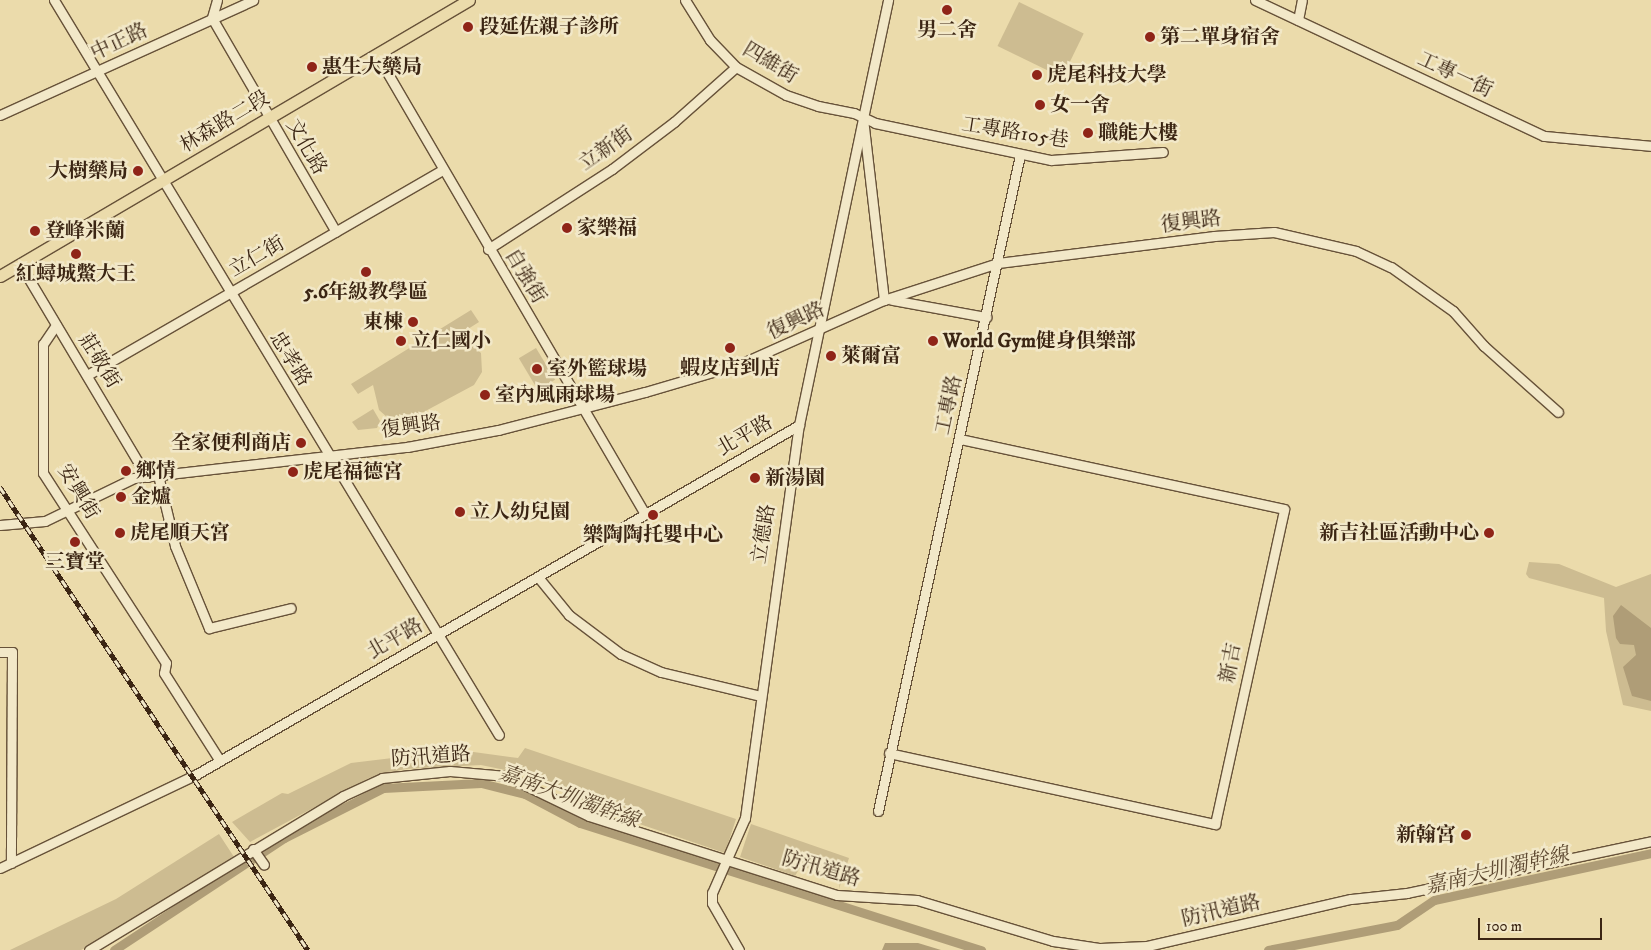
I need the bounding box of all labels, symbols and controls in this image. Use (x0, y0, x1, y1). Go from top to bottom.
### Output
marker: 男二舍 (941, 4, 953, 16)
place label: 段延佐親子診所 (479, 15, 619, 39)
street label: 中正路 (87, 18, 151, 66)
place label: 男二舍 (917, 18, 977, 42)
marker: 段延佐親子診所 (461, 20, 475, 34)
place label: 第二單身宿舍 (1160, 25, 1280, 49)
marker: 第二單身宿舍 (1144, 31, 1156, 43)
street label: 四維街 (738, 37, 802, 89)
street label: 工專一街 (1414, 47, 1496, 103)
place label: 惠生大藥局 (322, 55, 422, 79)
marker: 惠生大藥局 (306, 61, 318, 73)
place label: 虎尾科技大學 (1047, 63, 1167, 87)
marker: 虎尾科技大學 (1031, 69, 1043, 81)
street label: 林森路二段 (176, 86, 274, 158)
place label: 女一舍 (1050, 93, 1110, 117)
marker: 女一舍 (1034, 99, 1046, 111)
street label: 工專路105巷 (960, 113, 1070, 153)
street label: 文化路 (281, 115, 331, 179)
place label: 職能大樓 (1098, 121, 1178, 145)
street label: 立新街 (575, 122, 637, 176)
marker: 職能大樓 (1082, 127, 1094, 139)
place label: 大樹藥局 (48, 159, 128, 183)
marker: 大樹藥局 (132, 165, 144, 177)
street label: 復興路 (1160, 206, 1222, 238)
place label: 家樂福 (577, 216, 637, 240)
place label: 登峰米蘭 (45, 219, 125, 243)
marker: 家樂福 (561, 222, 573, 234)
marker: 登峰米蘭 (29, 225, 41, 237)
street label: 立仁街 (225, 232, 289, 282)
street label: 自強街 (499, 244, 551, 308)
marker: 紅蟳城鱉大王 (70, 248, 82, 260)
place label: 紅蟳城鱉大王 (16, 262, 136, 286)
marker: 5.6年級教學區 (360, 266, 372, 278)
place label: 5.6年級教學區 (304, 280, 428, 304)
street label: 復興路 (764, 297, 828, 345)
place label: 東棟 (363, 310, 403, 334)
marker: 東棟 (407, 316, 419, 328)
street label: 忠孝路 (264, 327, 316, 391)
street label: 莊敬街 (73, 329, 125, 393)
place label: 立仁國小 (411, 329, 491, 353)
place label: World Gym健身俱樂部 (943, 329, 1136, 353)
marker: 立仁國小 (395, 335, 407, 347)
marker: World Gym健身俱樂部 (927, 335, 939, 347)
marker: 蝦皮店到店 (724, 342, 736, 354)
place label: 萊爾富 (841, 344, 901, 368)
marker: 萊爾富 (825, 350, 837, 362)
place label: 蝦皮店到店 (680, 356, 780, 380)
place label: 室外籃球場 (547, 357, 647, 381)
marker: 室外籃球場 (531, 363, 543, 375)
street label: 工專路 (931, 373, 967, 437)
place label: 室內風雨球場 (495, 383, 615, 407)
marker: 室內風雨球場 (479, 389, 491, 401)
street label: 復興路 (380, 411, 442, 443)
street label: 北平路 (713, 411, 777, 461)
place label: 全家便利商店 (171, 431, 291, 455)
marker: 全家便利商店 (295, 437, 307, 449)
place label: 鄉情 (136, 459, 176, 483)
street label: 安興街 (52, 460, 104, 524)
place label: 虎尾福德宮 (303, 460, 403, 484)
marker: 鄉情 (120, 465, 132, 477)
marker: 虎尾福德宮 (287, 466, 299, 478)
place label: 新湯園 (765, 466, 825, 490)
marker: 新湯園 (749, 472, 761, 484)
place label: 金爐 (131, 485, 171, 509)
marker: 金爐 (115, 491, 127, 503)
place label: 立人幼兒園 (470, 500, 570, 524)
street label: 立德路 (747, 502, 781, 566)
marker: 立人幼兒園 (454, 506, 466, 518)
marker: 樂陶陶托嬰中心 (647, 509, 659, 521)
place label: 虎尾順天宮 (130, 521, 230, 545)
place label: 新吉社區活動中心 (1319, 521, 1479, 545)
place label: 樂陶陶托嬰中心 (583, 523, 723, 547)
marker: 虎尾順天宮 (114, 527, 126, 539)
marker: 新吉社區活動中心 (1483, 527, 1495, 539)
marker: 三寶堂 (69, 536, 81, 548)
place label: 三寶堂 (45, 550, 105, 574)
street label: 北平路 (363, 614, 427, 664)
street label: 新吉 (1215, 641, 1247, 685)
street label: 防汛道路 (390, 742, 472, 772)
water label: 嘉南大圳濁幹線 (496, 760, 642, 834)
place label: 新翰宮 (1396, 823, 1456, 847)
marker: 新翰宮 (1460, 829, 1472, 841)
water label: 嘉南大圳濁幹線 (1423, 842, 1571, 900)
street label: 防汛道路 (779, 846, 863, 892)
street label: 防汛道路 (1179, 890, 1263, 932)
scale bar (1481, 908, 1605, 940)
text: 100 m (1486, 917, 1522, 936)

